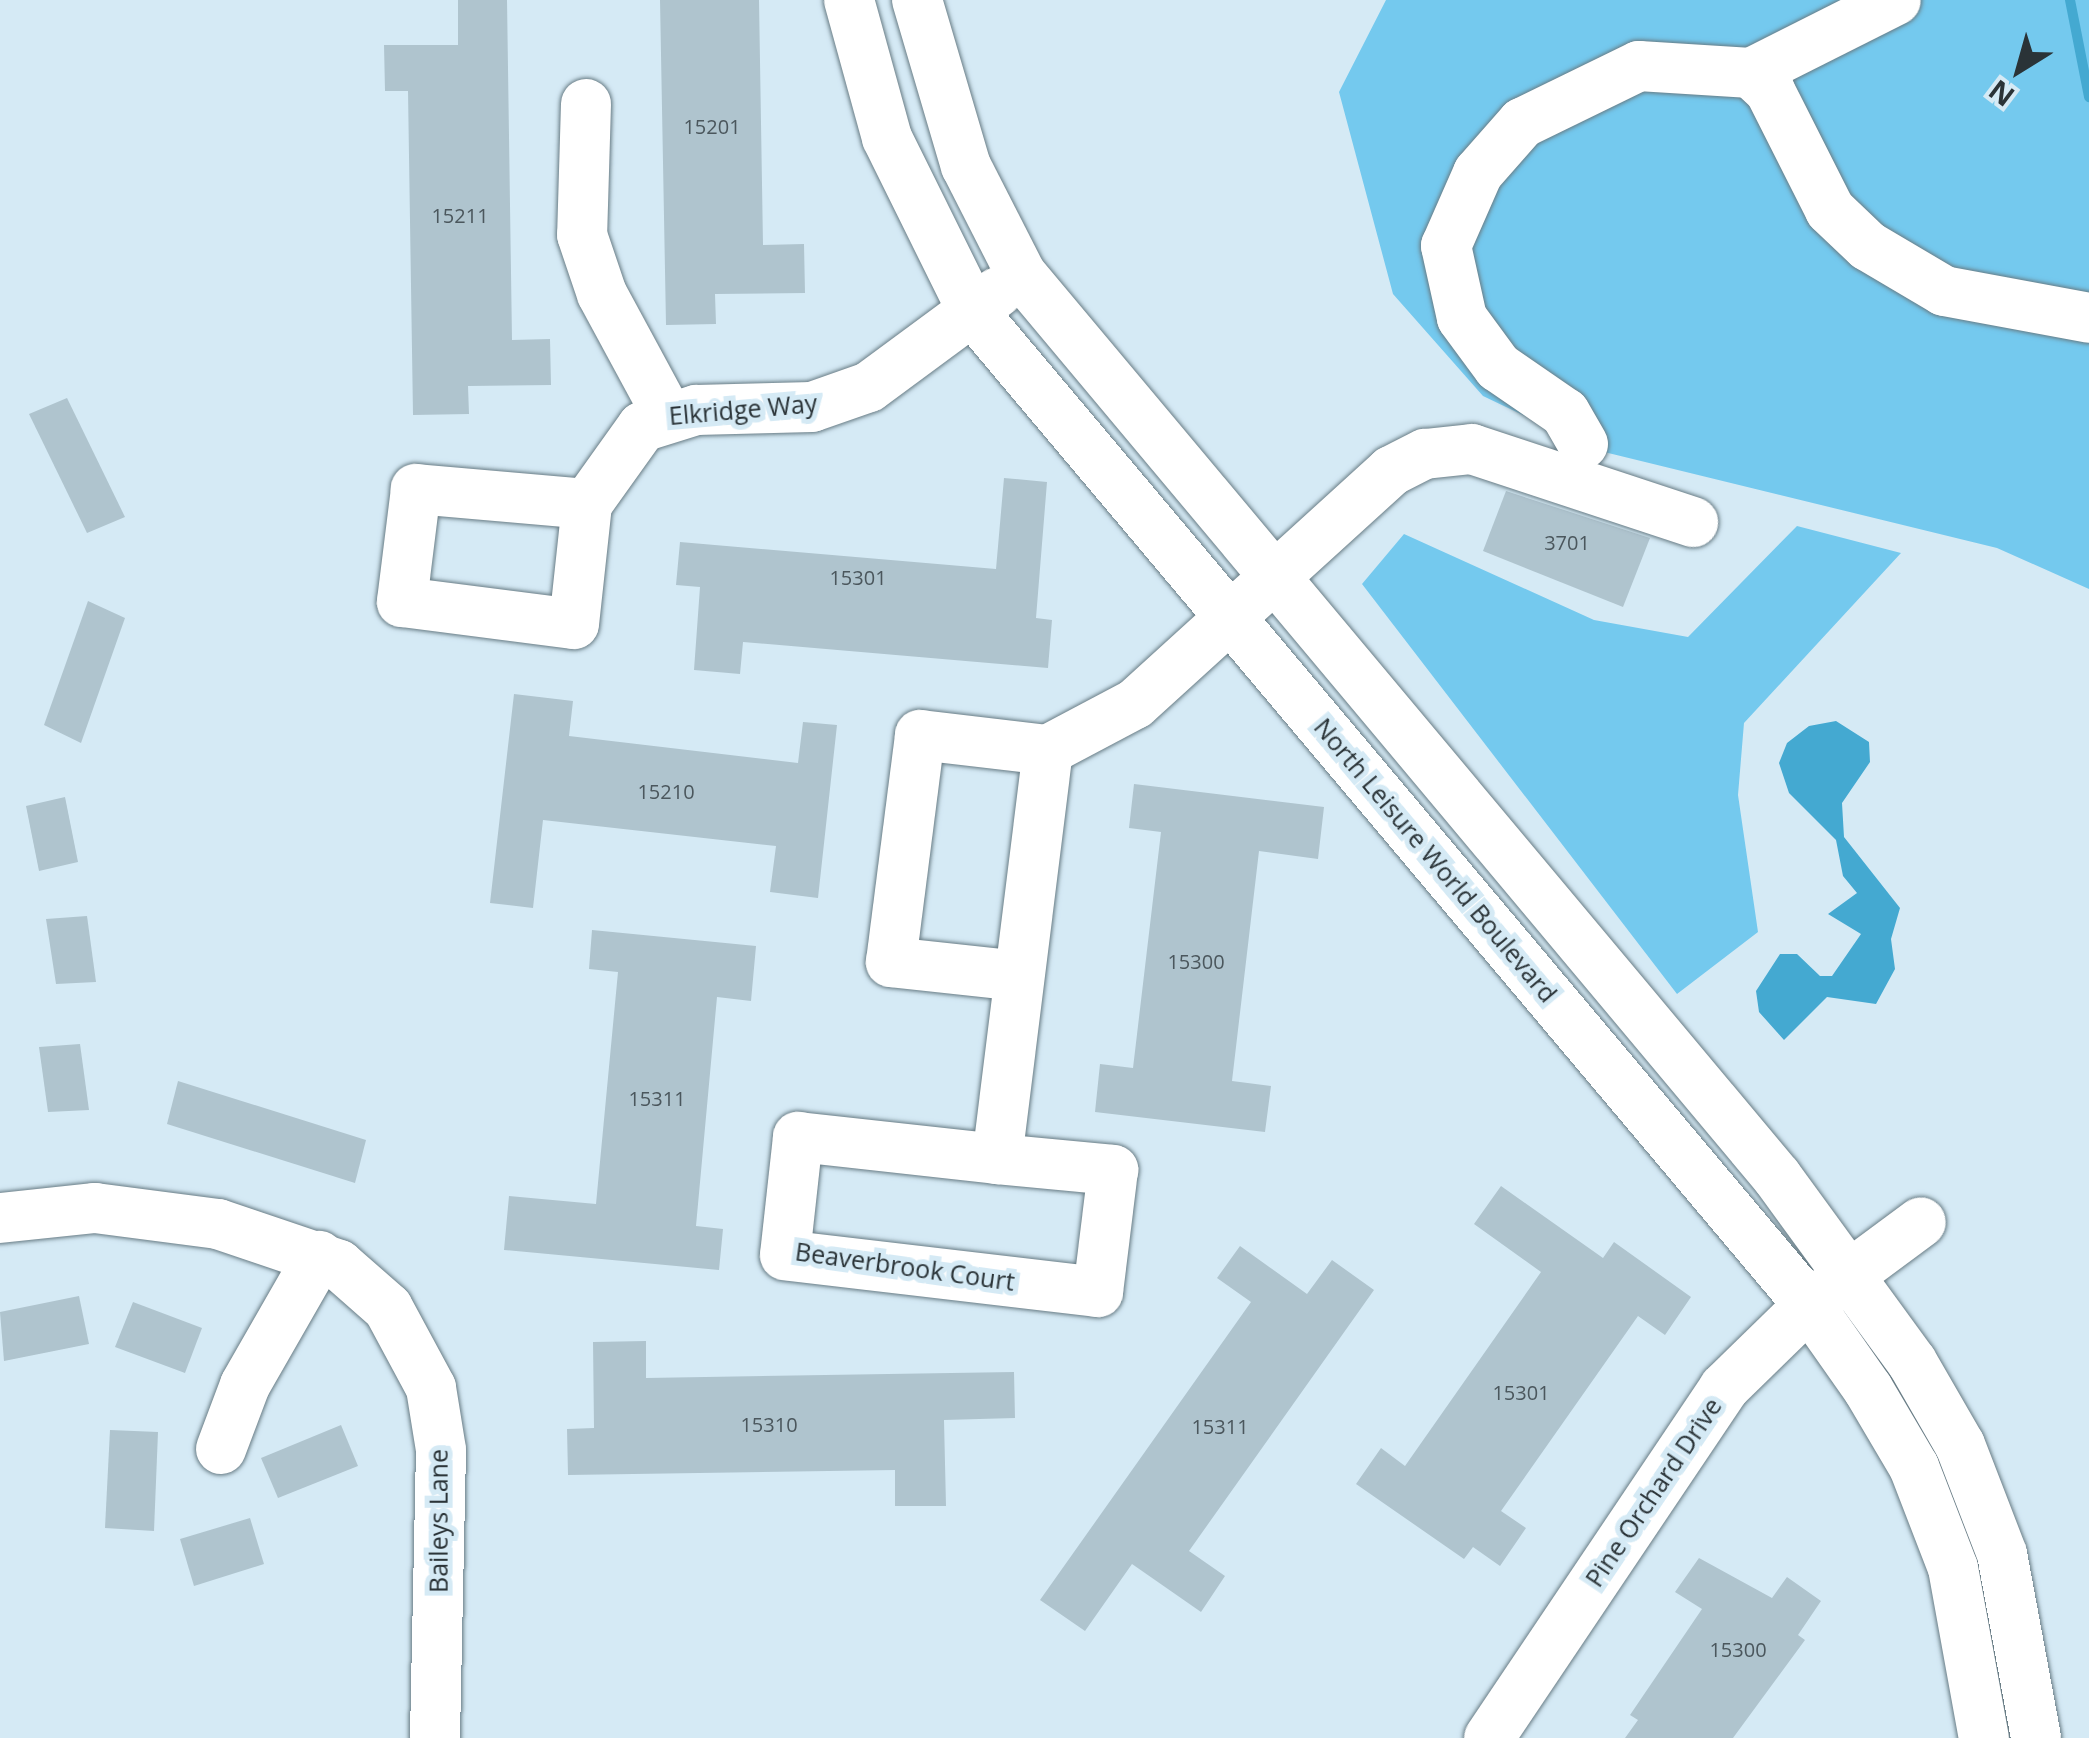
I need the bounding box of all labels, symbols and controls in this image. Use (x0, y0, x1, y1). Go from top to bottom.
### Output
north arrow (1969, 20, 2069, 120)
text: N (1980, 72, 2021, 116)
house number: 15201 (683, 114, 741, 138)
house number: 15211 (431, 203, 489, 227)
street label: Elkridge Way (668, 388, 818, 430)
house number: 3701 (1544, 530, 1590, 554)
house number: 15301 (829, 565, 887, 589)
street label: North Leisure World Boulevard (1308, 712, 1564, 1008)
house number: 15210 (637, 779, 695, 803)
house number: 15300 (1167, 949, 1225, 973)
house number: 15311 (628, 1086, 686, 1110)
street label: Beaverbrook Court (793, 1236, 1017, 1296)
house number: 15301 (1492, 1380, 1550, 1404)
street label: Pine Orchard Drive (1579, 1392, 1727, 1592)
house number: 15310 (740, 1412, 798, 1436)
house number: 15311 (1191, 1414, 1249, 1438)
street label: Baileys Lane (423, 1449, 453, 1593)
house number: 15300 (1709, 1637, 1767, 1661)

